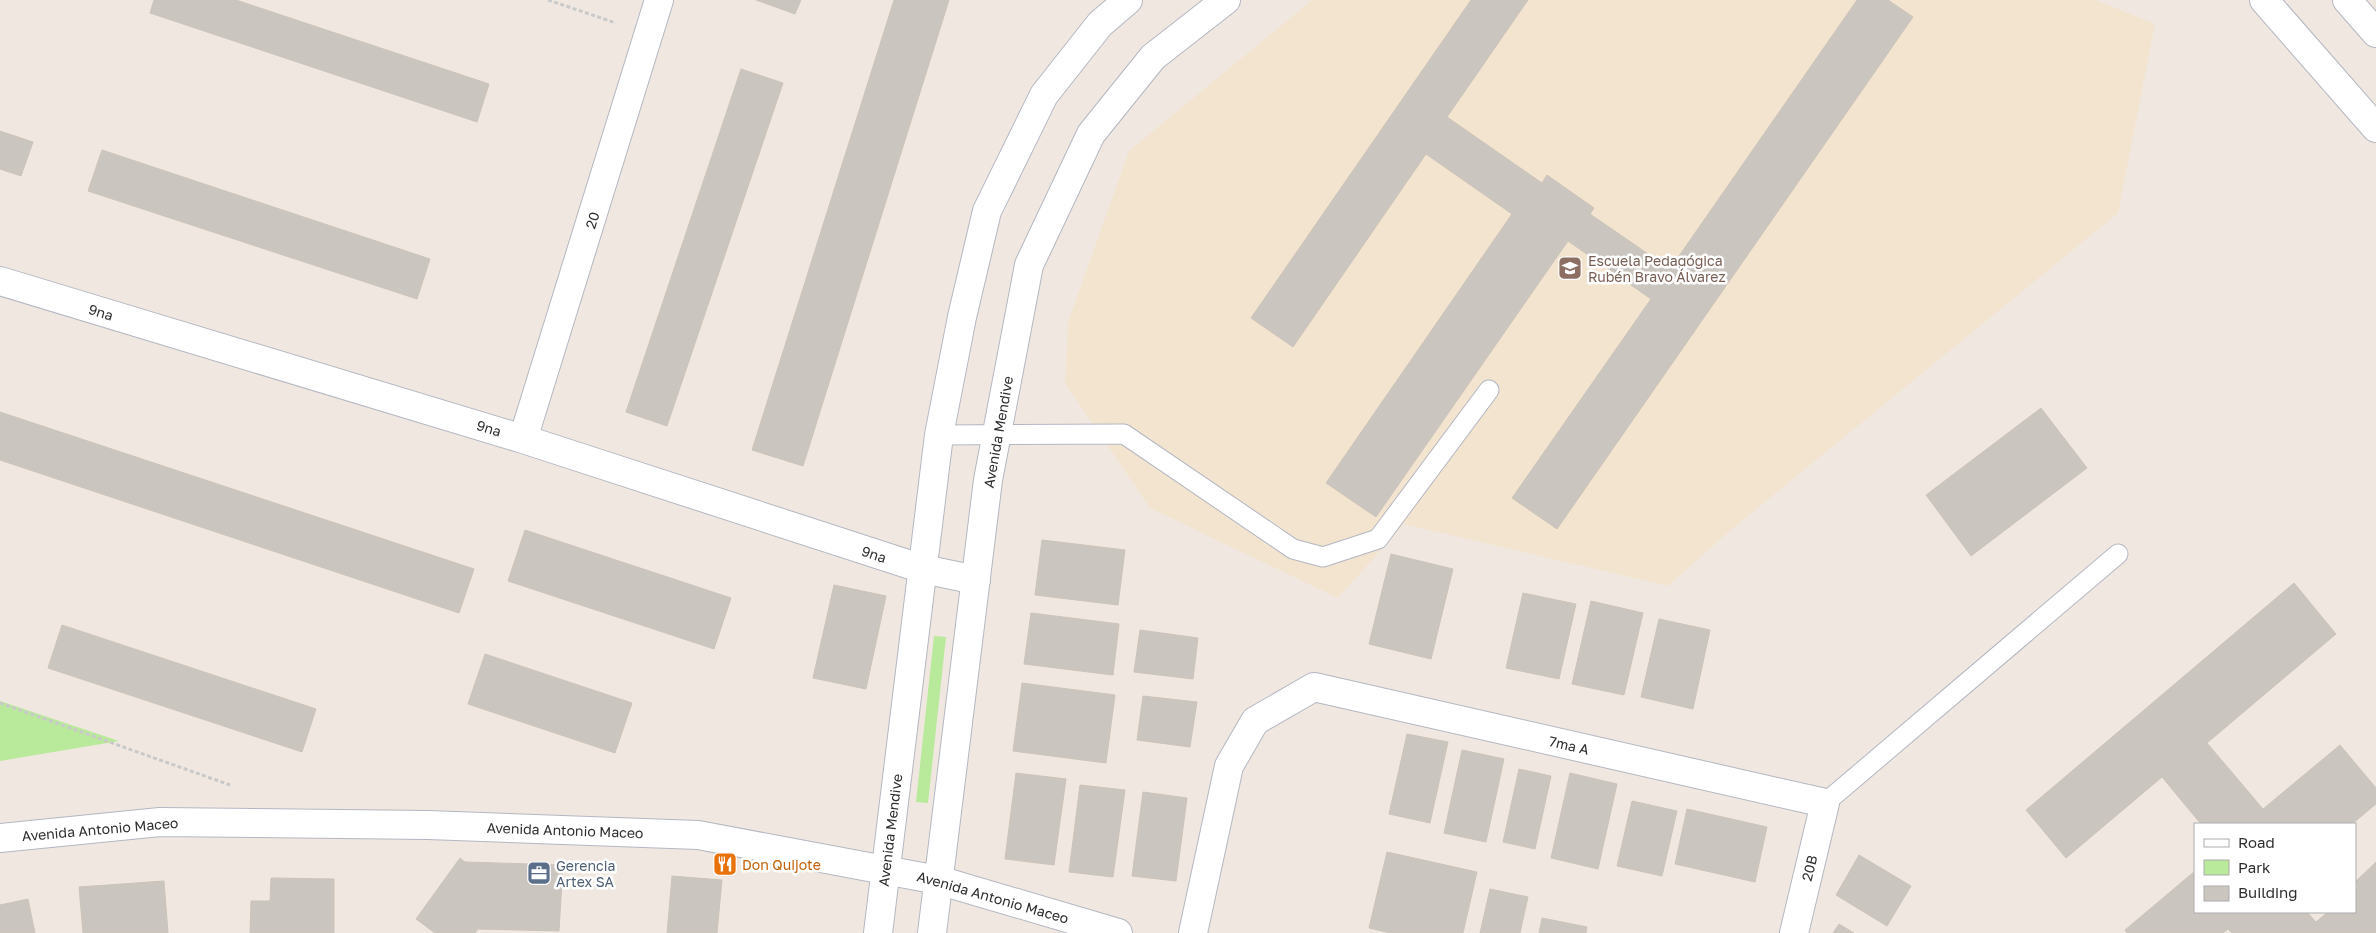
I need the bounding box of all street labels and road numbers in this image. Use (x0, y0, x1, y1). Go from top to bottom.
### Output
street label: 20 (581, 209, 603, 231)
street label: 9na (87, 300, 115, 324)
street label: Avenida Mendive (980, 375, 1016, 489)
street label: 9na (475, 416, 503, 440)
street label: 9na (859, 542, 889, 566)
street label: 7ma A (1547, 732, 1591, 758)
street label: Avenida Mendive (875, 773, 905, 887)
street label: Avenida Antonio Maceo (21, 814, 179, 844)
street label: Avenida Antonio Maceo (486, 819, 644, 841)
street label: 20B (1798, 853, 1820, 883)
street label: Avenida Antonio Maceo (915, 867, 1071, 927)

